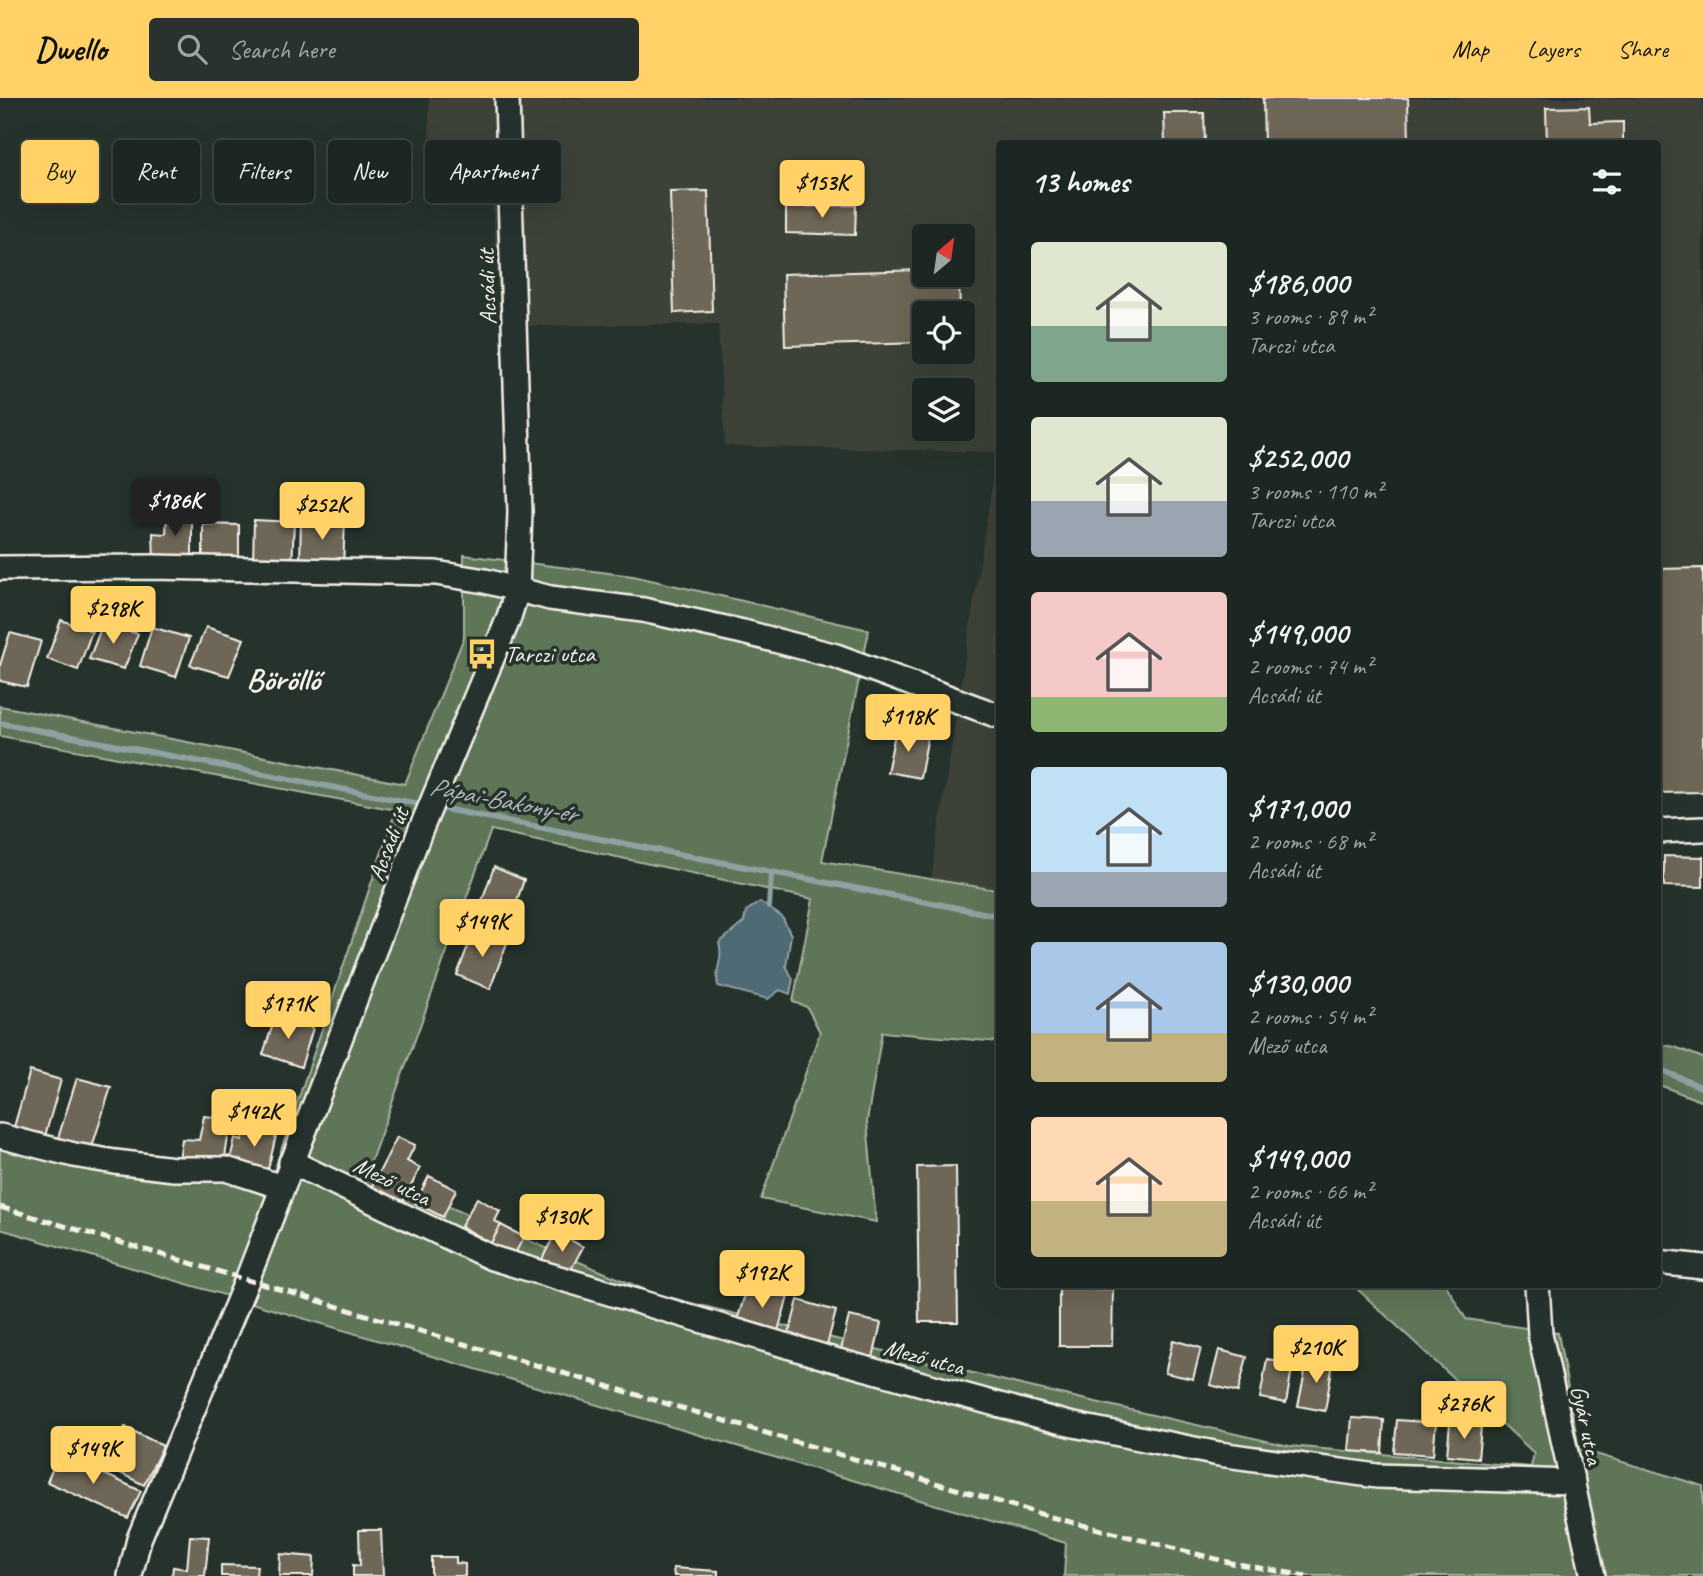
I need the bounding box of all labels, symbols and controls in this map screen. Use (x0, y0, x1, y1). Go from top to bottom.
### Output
search box (149, 18, 639, 81)
text: Dwello (35, 28, 107, 70)
icon: search (173, 30, 211, 68)
text: Search here (229, 33, 335, 66)
text: Map (1452, 34, 1489, 64)
text: Layers (1527, 34, 1580, 64)
text: Share (1618, 34, 1668, 64)
chip: Buy (21, 140, 99, 203)
chip: Rent (113, 140, 200, 203)
chip: Filters (214, 140, 314, 203)
chip: New (328, 140, 411, 203)
chip: Apartment (425, 140, 561, 203)
pin: $153K (773, 160, 871, 220)
text: 13 homes (1031, 163, 1129, 201)
icon: filters (1588, 163, 1626, 201)
text: $153K (796, 168, 848, 197)
north arrow (912, 224, 975, 287)
map controls (912, 224, 975, 441)
street label: Acsádi út (471, 247, 503, 325)
text: $186,000 (1248, 264, 1349, 302)
icon: home (1087, 270, 1171, 354)
button: locate (912, 301, 975, 364)
text: 3 rooms · 89 m² (1248, 302, 1372, 331)
text: Tarczi utca (1248, 331, 1334, 360)
button: layers (912, 378, 975, 441)
text: $252,000 (1248, 439, 1348, 477)
icon: home (1087, 445, 1171, 529)
text: 3 rooms · 110 m² (1248, 477, 1383, 506)
pin: $186K (126, 478, 224, 538)
pin: $252K (273, 482, 371, 542)
text: $186K (148, 486, 202, 515)
text: $252K (296, 490, 348, 519)
text: Tarczi utca (1248, 506, 1334, 535)
pin: $298K (64, 587, 162, 646)
text: $298K (87, 594, 139, 623)
text: $149,000 (1248, 614, 1348, 652)
icon: home (1087, 620, 1171, 704)
bus stop icon: Tarczi utca (465, 637, 499, 671)
place label: Tarczi utca (505, 639, 596, 669)
text: 2 rooms · 74 m² (1248, 652, 1372, 681)
district label: Böröllő (246, 659, 325, 700)
text: Acsádi út (1248, 681, 1321, 710)
pin: $118K (859, 694, 957, 754)
text: $118K (881, 702, 935, 731)
water label: Pápai-Bakony-ér (427, 770, 584, 831)
text: $171,000 (1248, 789, 1348, 827)
icon: home (1087, 795, 1171, 879)
street label: Acsádi út (360, 801, 416, 885)
text: 2 rooms · 68 m² (1248, 827, 1372, 856)
text: Acsádi út (1248, 856, 1321, 885)
pin: $149K (433, 900, 531, 959)
text: $149K (456, 907, 508, 936)
text: $130,000 (1248, 964, 1348, 1002)
icon: home (1087, 970, 1171, 1054)
pin: $171K (239, 982, 337, 1041)
text: $171K (262, 989, 315, 1018)
text: 2 rooms · 54 m² (1248, 1002, 1372, 1031)
text: Mező utca (1248, 1031, 1326, 1060)
pin: $142K (205, 1090, 303, 1149)
text: $142K (227, 1097, 281, 1126)
text: $149,000 (1248, 1139, 1348, 1177)
icon: home (1087, 1145, 1171, 1229)
street label: Mező utca (349, 1150, 437, 1213)
text: 2 rooms · 66 m² (1248, 1177, 1372, 1206)
pin: $130K (513, 1194, 611, 1254)
text: $130K (535, 1202, 589, 1231)
text: Acsádi út (1248, 1206, 1321, 1235)
pin: $192K (713, 1250, 811, 1310)
text: $192K (736, 1258, 788, 1287)
pin: $210K (1267, 1326, 1365, 1385)
street label: Mező utca (881, 1332, 969, 1382)
text: $210K (1289, 1333, 1343, 1362)
pin: $276K (1415, 1382, 1513, 1441)
street label: Gyár utca (1564, 1383, 1610, 1469)
text: $276K (1437, 1389, 1491, 1418)
pin: $149K (44, 1426, 142, 1486)
text: $149K (67, 1434, 119, 1463)

